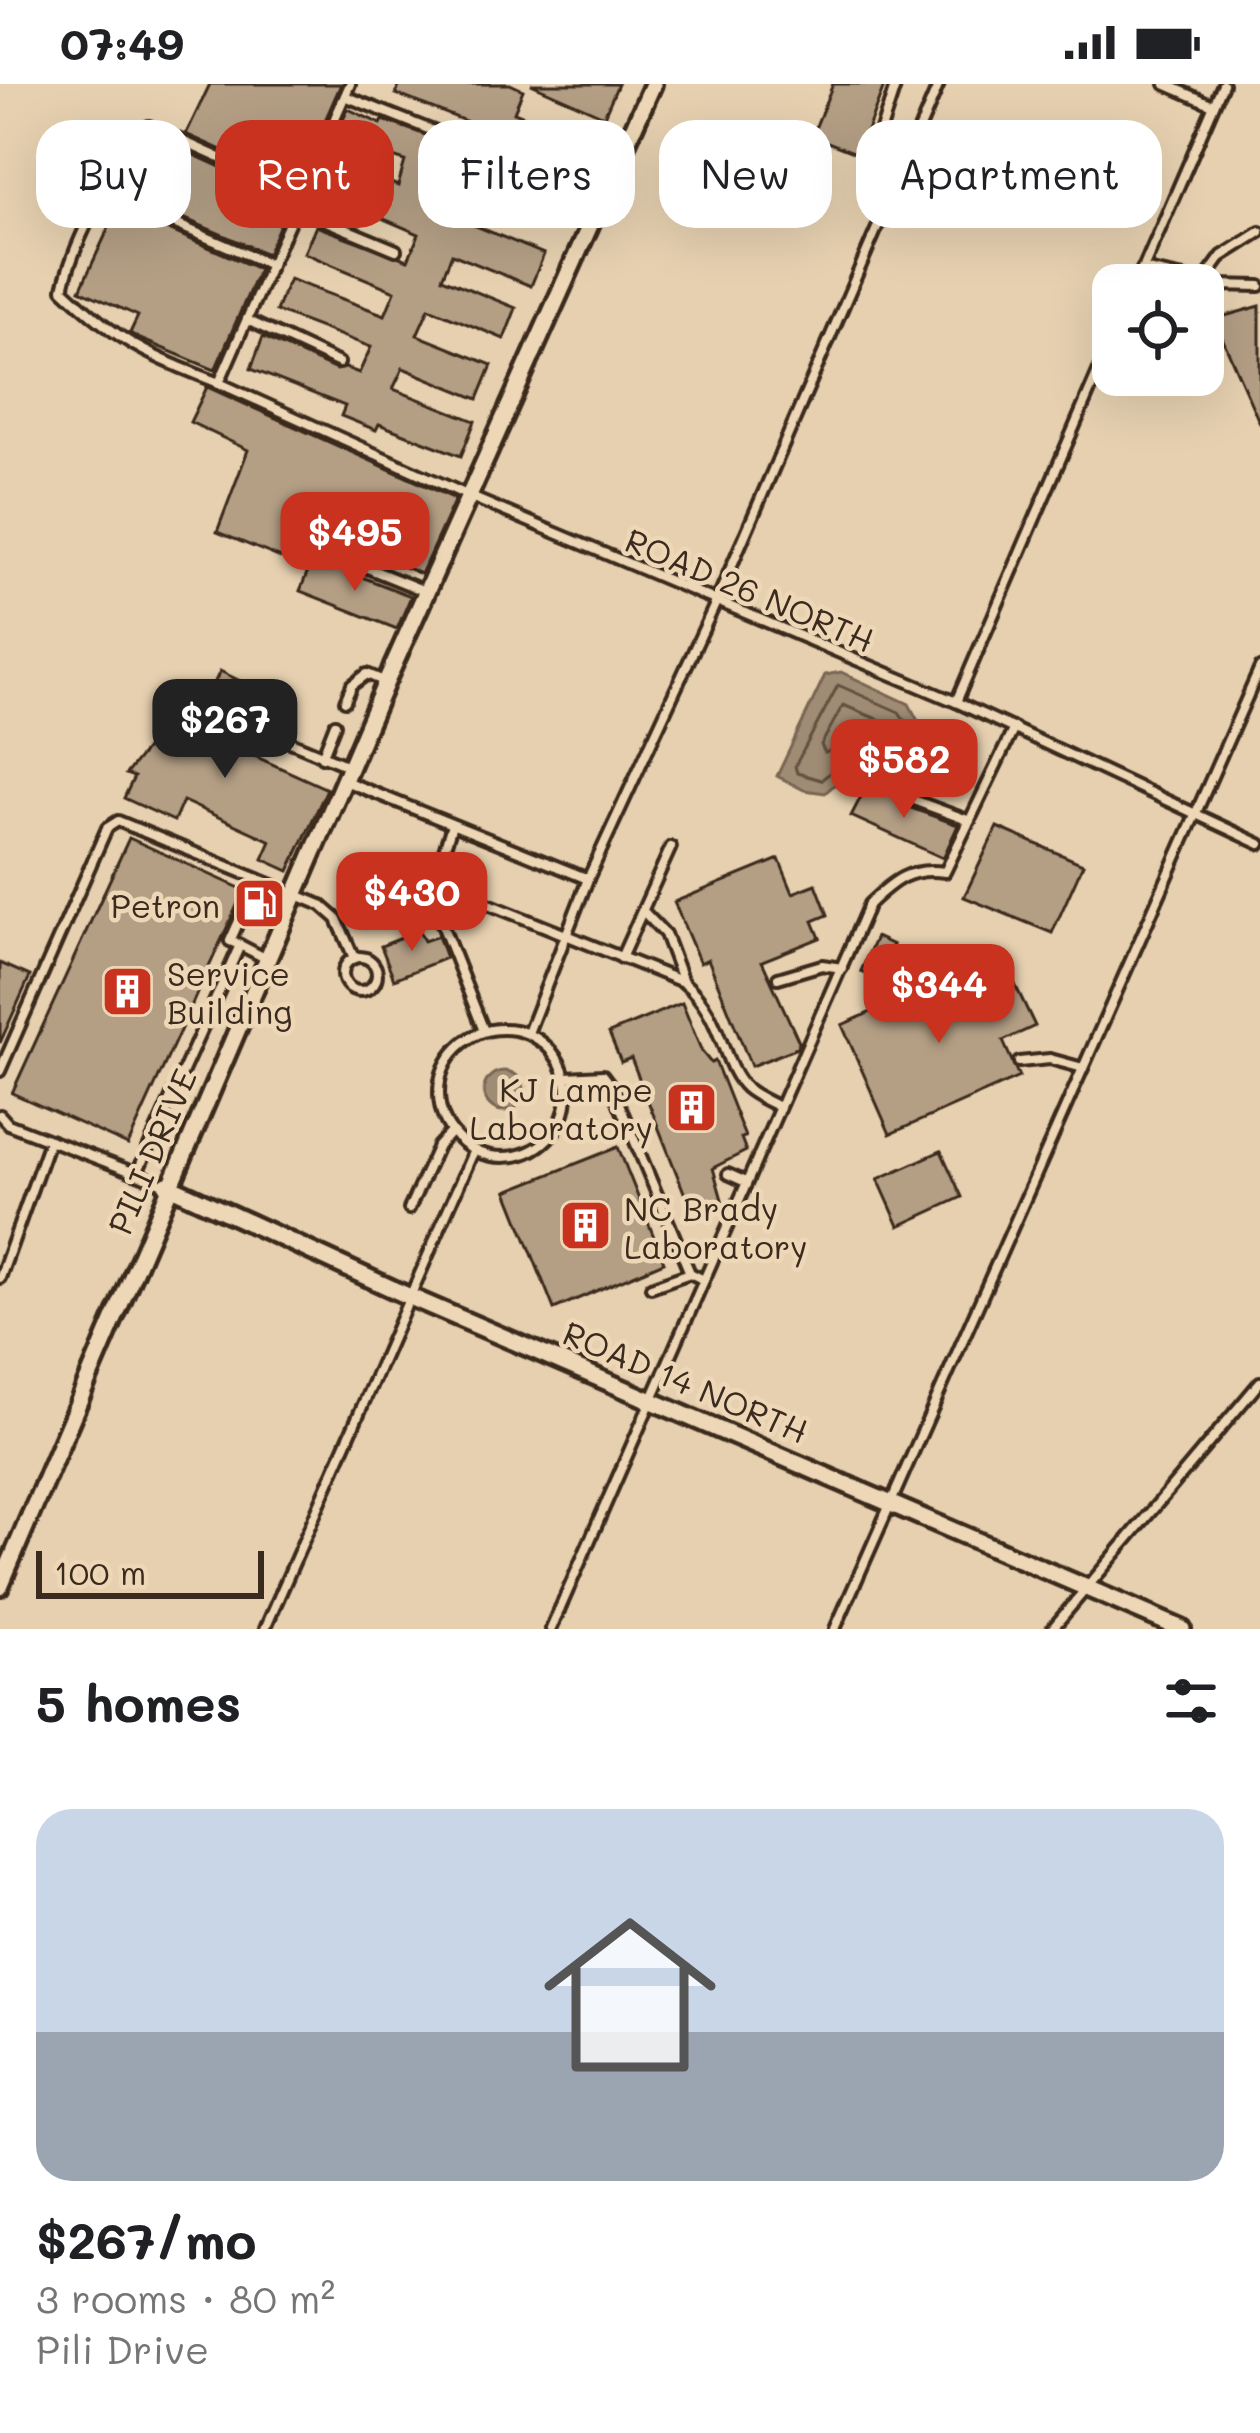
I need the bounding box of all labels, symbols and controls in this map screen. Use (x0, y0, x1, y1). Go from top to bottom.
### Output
text: 07:49 (60, 13, 184, 71)
chip: Buy (36, 120, 191, 228)
chip: Rent (215, 120, 394, 228)
chip: Filters (418, 120, 635, 228)
chip: New (659, 120, 832, 228)
chip: Apartment (856, 120, 1162, 228)
map controls (1092, 264, 1224, 396)
button: locate (1092, 264, 1224, 396)
pin: $495 (284, 492, 426, 594)
text: $495 (307, 505, 403, 556)
street label: ROAD 26 NORTH (619, 517, 881, 661)
pin: $267 (154, 679, 296, 781)
text: $267 (179, 692, 271, 743)
pin: $582 (833, 719, 975, 821)
text: $582 (858, 732, 950, 783)
pin: $430 (341, 852, 483, 954)
text: $430 (363, 865, 461, 916)
fuel station icon: Petron (231, 876, 287, 932)
place label: Petron (110, 883, 220, 926)
pin: $344 (868, 944, 1010, 1046)
place label: Service Building (167, 951, 292, 1032)
text: $344 (891, 957, 987, 1008)
building icon: Service Building (100, 963, 156, 1019)
street label: PILI DRIVE (97, 1062, 205, 1240)
place label: KJ Lampe Laboratory (469, 1067, 653, 1149)
building icon: KJ Lampe Laboratory (664, 1079, 720, 1135)
place label: NC Brady Laboratory (624, 1186, 808, 1268)
building icon: NC Brady Laboratory (557, 1198, 613, 1254)
street label: ROAD 14 NORTH (557, 1310, 815, 1452)
scale bar (36, 1545, 264, 1598)
text: 100 m (54, 1550, 146, 1593)
text: 5 homes (36, 1668, 241, 1735)
icon: filters (1158, 1668, 1224, 1734)
icon: home (522, 1887, 738, 2103)
text: $267/mo (36, 2205, 257, 2272)
text: 3 rooms · 80 m² (36, 2272, 335, 2323)
text: Pili Drive (36, 2323, 209, 2374)

